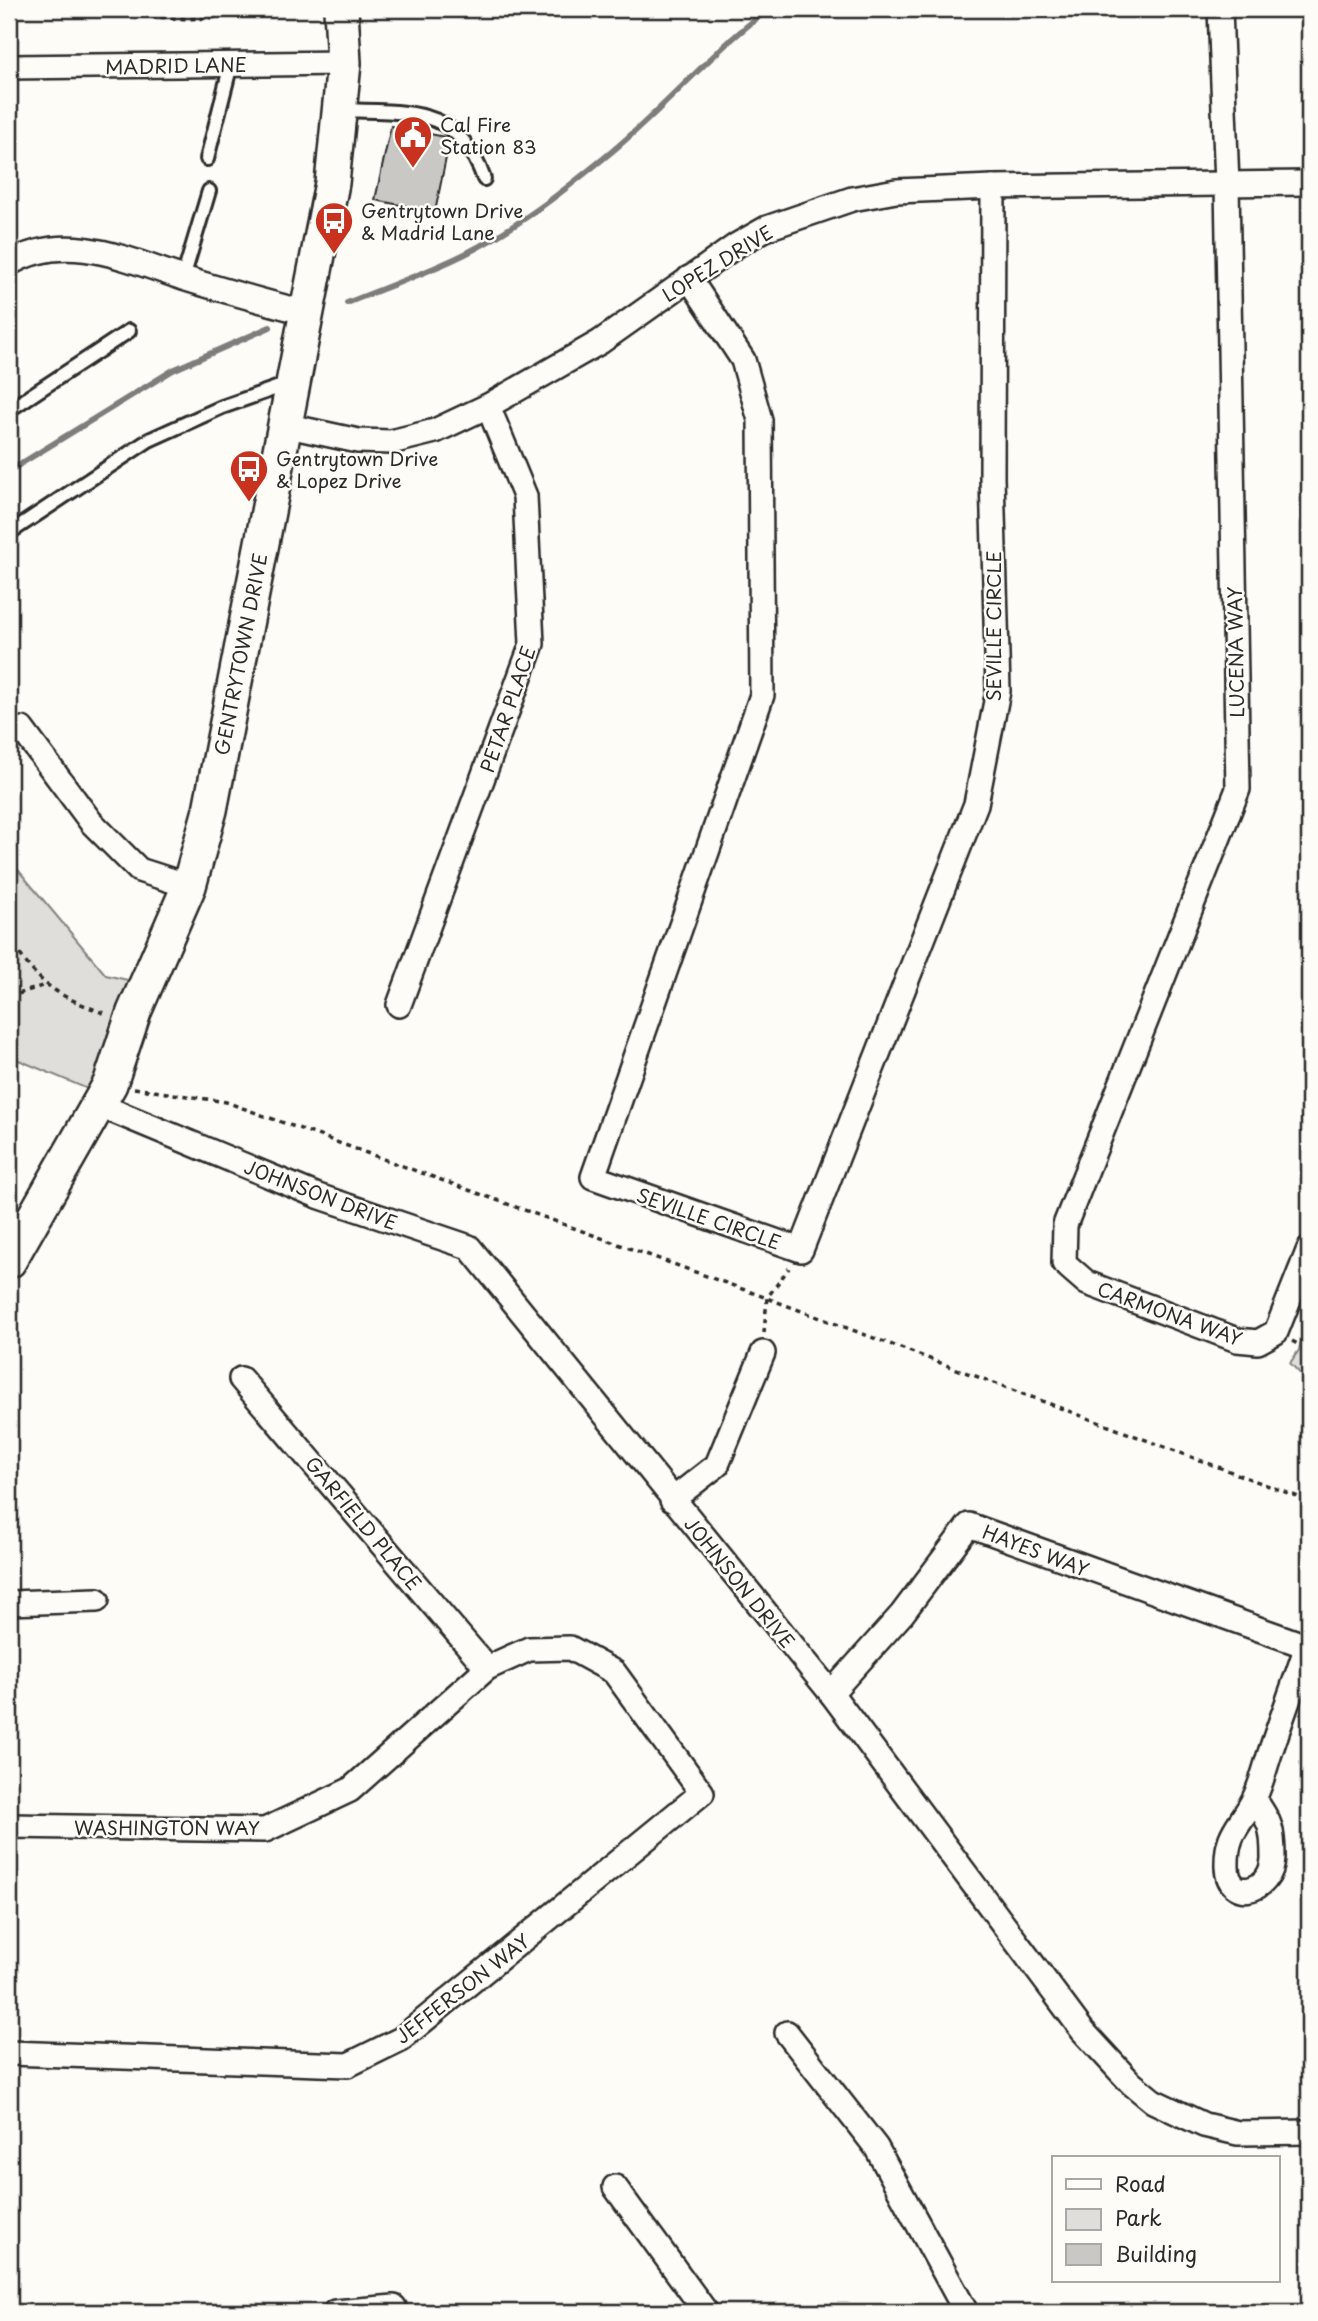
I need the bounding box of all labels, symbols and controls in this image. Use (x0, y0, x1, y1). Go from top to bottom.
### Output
street label: MADRID LANE (105, 50, 247, 80)
place label: Cal Fire Station 83 (440, 110, 537, 160)
public building icon: Cal Fire Station 83 (392, 114, 434, 169)
place label: Gentrytown Drive & Madrid Lane (361, 196, 523, 246)
bus stop icon: Gentrytown Drive & Madrid Lane (313, 200, 355, 255)
street label: LOPEZ DRIVE (656, 218, 778, 308)
place label: Gentrytown Drive & Lopez Drive (276, 444, 438, 494)
bus stop icon: Gentrytown Drive & Lopez Drive (228, 448, 270, 503)
street label: SEVILLE CIRCLE (979, 550, 1007, 702)
street label: GENTRYTOWN DRIVE (207, 551, 273, 757)
street label: LUCENA WAY (1220, 586, 1250, 718)
street label: PETAR PLACE (472, 642, 542, 776)
street label: JOHNSON DRIVE (240, 1152, 402, 1236)
street label: SEVILLE CIRCLE (633, 1180, 785, 1256)
street label: CARMONA WAY (1094, 1274, 1246, 1352)
street label: GARFIELD PLACE (299, 1450, 429, 1596)
street label: JOHNSON DRIVE (678, 1510, 802, 1654)
street label: HAYES WAY (979, 1517, 1093, 1583)
street label: WASHINGTON WAY (74, 1813, 260, 1841)
street label: JEFFERSON WAY (389, 1926, 535, 2050)
legend (1052, 2156, 1280, 2282)
text: Road (1115, 2167, 1166, 2199)
text: Park (1115, 2201, 1162, 2233)
text: Building (1115, 2237, 1197, 2269)

